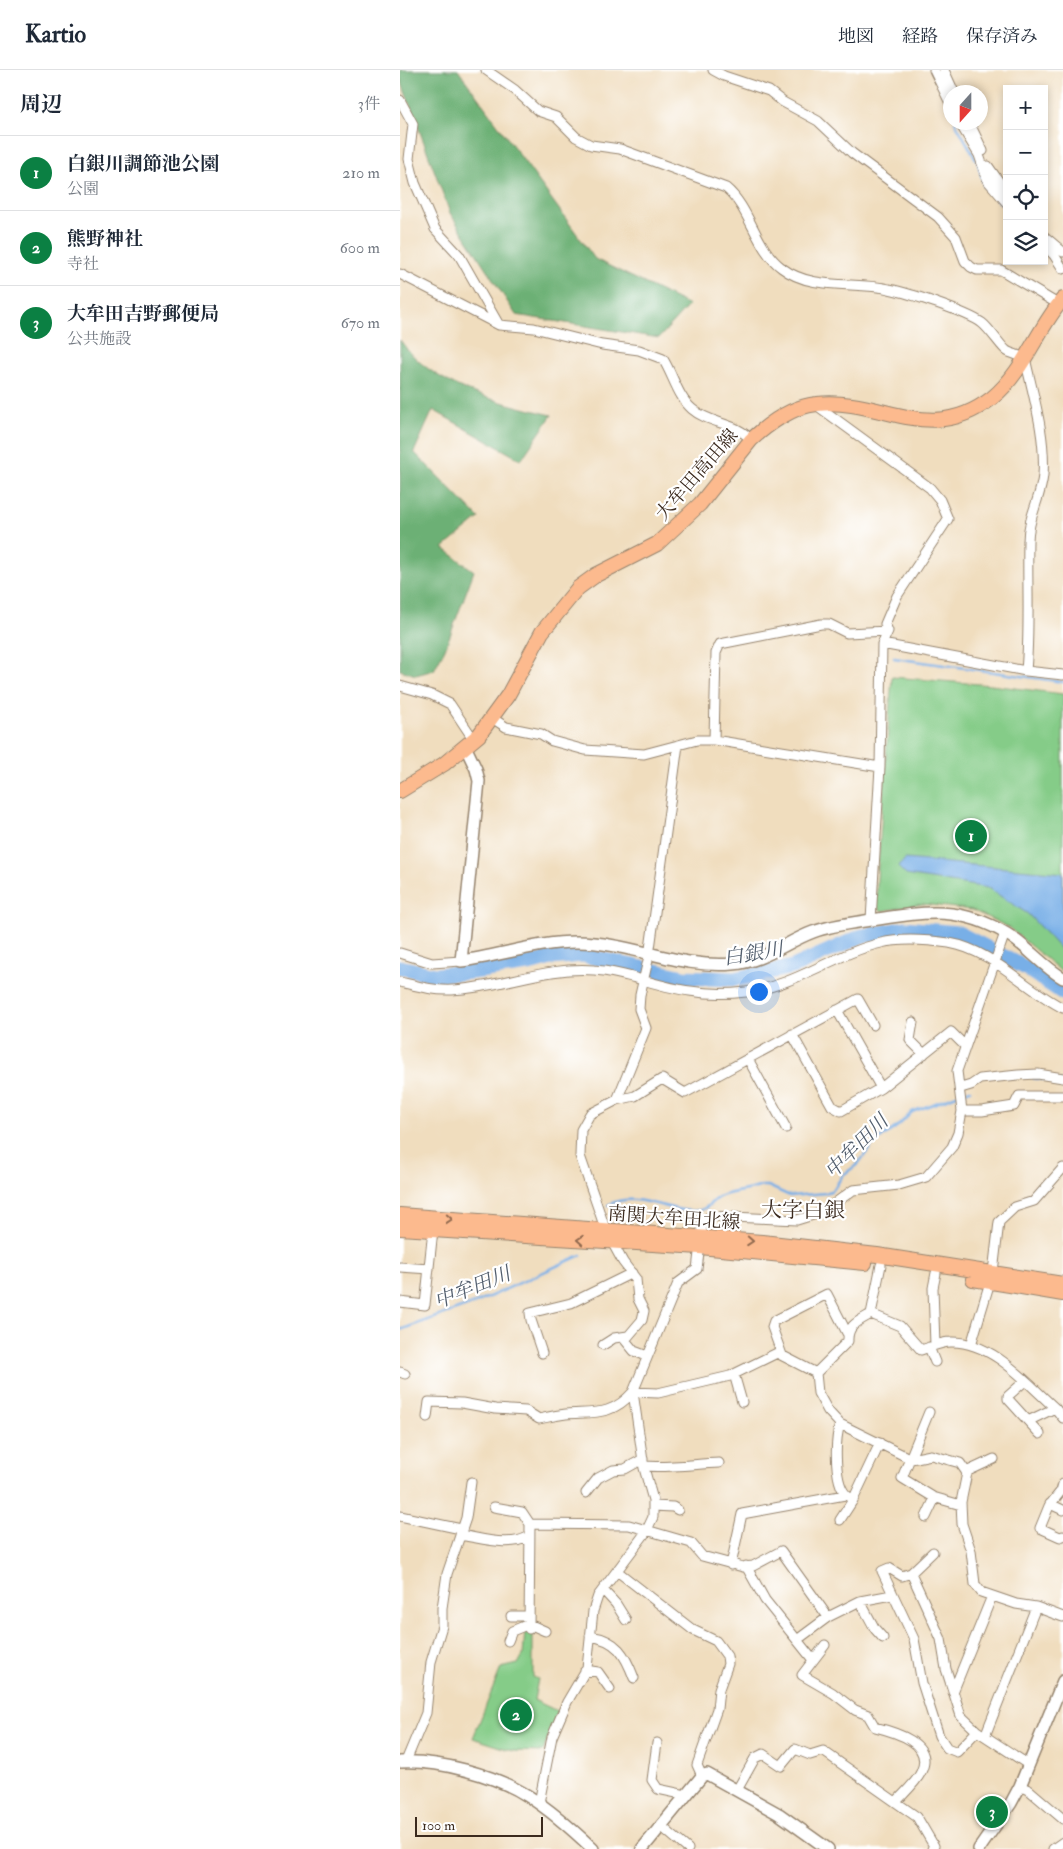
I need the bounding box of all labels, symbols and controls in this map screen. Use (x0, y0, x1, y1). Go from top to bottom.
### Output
text: Kartio (25, 19, 86, 50)
text: 地図 (838, 25, 874, 48)
text: 経路 (902, 25, 938, 48)
text: 保存済み (966, 25, 1038, 48)
north arrow (943, 85, 988, 130)
map controls (1003, 85, 1048, 265)
button: + (1003, 85, 1048, 130)
text: 周辺 (20, 91, 62, 118)
text: 3件 (358, 94, 380, 114)
button: − (1003, 130, 1048, 175)
text: 白銀川調節池公園 (67, 152, 219, 176)
text: 1 (33, 163, 39, 183)
text: 210 m (342, 163, 380, 183)
button: locate (1003, 175, 1048, 220)
text: 公園 (67, 179, 99, 199)
button: layers (1003, 220, 1048, 265)
text: 熊野神社 (67, 227, 143, 251)
text: 2 (32, 238, 40, 258)
text: 600 m (340, 238, 380, 258)
text: 寺社 (67, 254, 99, 274)
text: 大牟田吉野郵便局 (67, 302, 219, 326)
text: 3 (33, 313, 39, 333)
text: 670 m (341, 313, 380, 333)
text: 公共施設 (67, 329, 131, 349)
street label: 大牟田高田線 (650, 424, 743, 526)
pin: 1 (955, 817, 987, 855)
water label: 白銀川 (721, 936, 787, 971)
your location (746, 979, 772, 1005)
water label: 中牟田川 (819, 1108, 895, 1183)
district label: 大字白銀 (761, 1197, 845, 1224)
street label: 南関大牟田北線 (607, 1201, 741, 1235)
one-way arrow (445, 1213, 453, 1224)
one-way arrow (576, 1234, 584, 1245)
one-way arrow (747, 1235, 755, 1246)
water label: 中牟田川 (430, 1260, 516, 1314)
pin: 2 (500, 1696, 532, 1734)
pin: 3 (976, 1793, 1008, 1831)
scale bar (415, 1814, 542, 1837)
text: 100 m (422, 1817, 455, 1834)

